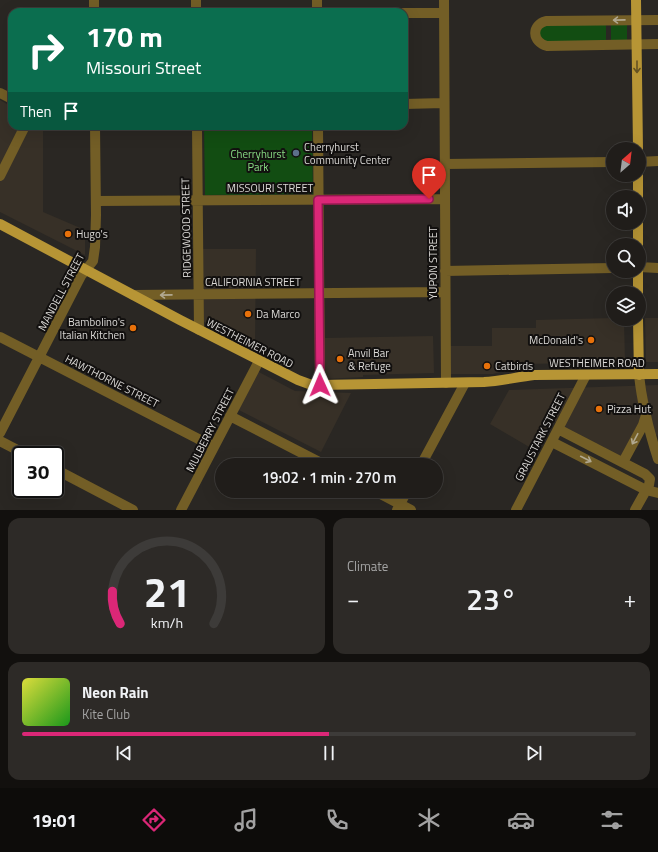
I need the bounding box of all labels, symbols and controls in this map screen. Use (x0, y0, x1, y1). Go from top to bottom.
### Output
text: 170 m (86, 15, 163, 58)
one-way arrow (613, 16, 626, 24)
icon: right (20, 24, 72, 76)
text: Missouri Street (86, 54, 201, 81)
one-way arrow (633, 60, 641, 73)
text: Then (20, 100, 52, 123)
icon: arrive (60, 100, 82, 122)
place label: Cherryhurst Community Center (304, 139, 391, 168)
north arrow (606, 142, 646, 182)
map controls (606, 142, 646, 326)
park label: Cherryhurst Park (231, 146, 286, 175)
marker: Cherryhurst Community Center (291, 148, 301, 158)
pin (412, 158, 446, 199)
icon: arrive (418, 164, 440, 186)
street label: RIDGEWOOD STREET (177, 178, 195, 278)
street label: MISSOURI STREET (227, 180, 314, 196)
button: sound (606, 190, 646, 230)
place label: Hugo's (76, 226, 108, 242)
street label: YUPON STREET (425, 226, 441, 300)
marker: Hugo's (63, 229, 73, 239)
button: search (606, 238, 646, 278)
street label: MANDELL STREET (34, 250, 88, 334)
street label: CALIFORNIA STREET (205, 274, 301, 290)
button: layers (606, 286, 646, 326)
one-way arrow (160, 291, 173, 299)
place label: Da Marco (256, 306, 300, 322)
marker: Da Marco (243, 309, 253, 319)
place label: Bambolino's Italian Kitchen (59, 314, 125, 343)
street label: WESTHEIMER ROAD (204, 314, 296, 372)
marker: Bambolino's Italian Kitchen (128, 323, 138, 333)
place label: McDonald's (529, 332, 583, 348)
marker: McDonald's (586, 335, 596, 345)
place label: Anvil Bar & Refuge (348, 345, 391, 374)
street label: HAWTHORNE STREET (62, 350, 162, 412)
marker: Anvil Bar & Refuge (335, 354, 345, 364)
street label: WESTHEIMER ROAD (549, 355, 645, 371)
place label: Catbirds (495, 358, 533, 374)
marker: Catbirds (482, 361, 492, 371)
position arrow (299, 364, 341, 406)
street label: MULBERRY STREET (182, 385, 238, 475)
street label: GRAUSTARK STREET (511, 390, 569, 484)
place label: Pizza Hut (607, 401, 651, 417)
marker: Pizza Hut (594, 404, 604, 414)
one-way arrow (631, 433, 639, 445)
speed limit sign: 30 (12, 446, 64, 498)
one-way arrow (580, 456, 592, 464)
text: 19:02 · 1 min · 270 m (262, 466, 396, 489)
text: Climate (347, 556, 388, 576)
text: 21 (143, 560, 190, 623)
text: 23° (466, 576, 517, 622)
text: − (347, 582, 359, 616)
text: + (624, 582, 636, 616)
text: km/h (150, 612, 183, 634)
text: Neon Rain (82, 681, 149, 704)
text: Kite Club (82, 704, 130, 724)
icon: previous (113, 742, 135, 764)
icon: pause (318, 742, 340, 764)
icon: next (523, 742, 545, 764)
icon: directions (140, 806, 168, 834)
icon: music (232, 806, 260, 834)
icon: phone (323, 806, 351, 834)
icon: climate (415, 806, 443, 834)
icon: car (507, 806, 535, 834)
icon: filters (598, 806, 626, 834)
text: 19:01 (32, 807, 77, 834)

